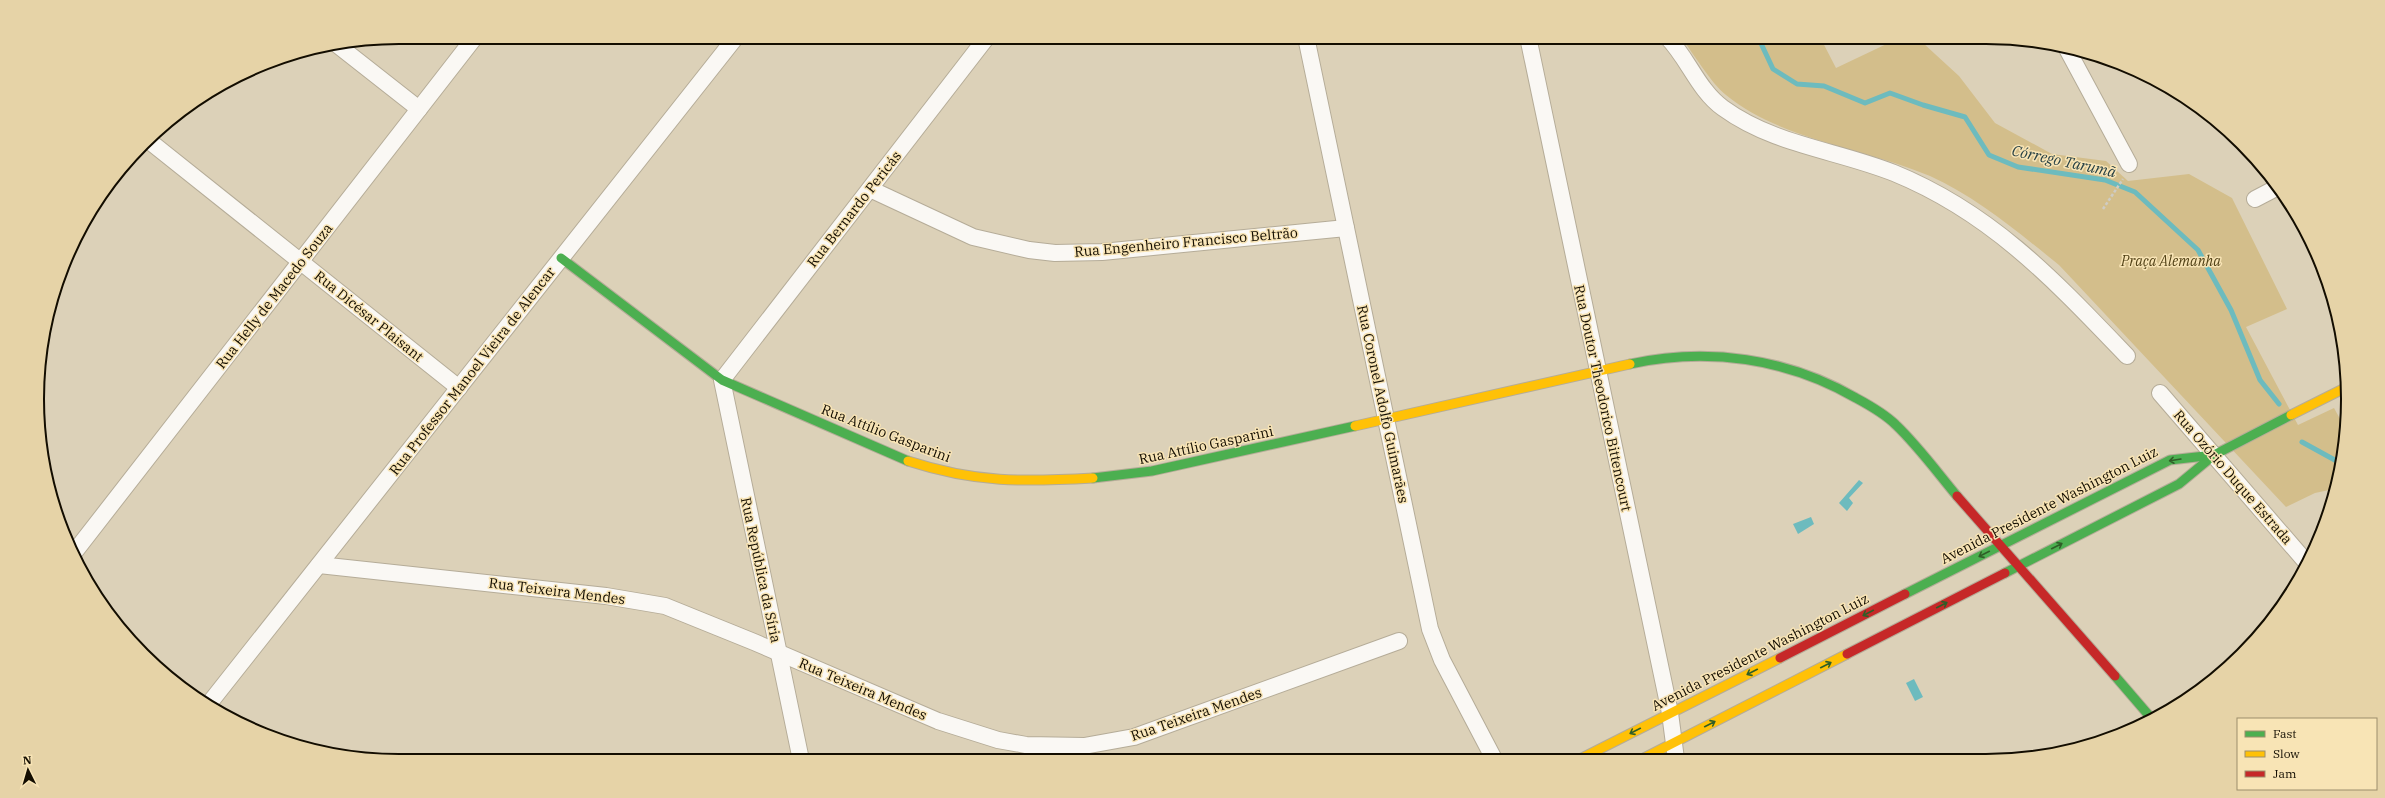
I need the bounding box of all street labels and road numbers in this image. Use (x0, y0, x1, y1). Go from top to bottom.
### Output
street label: Rua Bernardo Pericás (803, 147, 905, 271)
street label: Rua Helly de Macedo Souza (212, 219, 337, 372)
street label: Rua Engenheiro Francisco Beltrão (1073, 223, 1299, 261)
street label: Rua Professor Manoel Vieira de Alencar (385, 263, 559, 479)
street label: Rua Dicésar Plaisant (311, 267, 427, 366)
street label: Rua Doutor Theodorico Bittencourt (1570, 283, 1636, 513)
street label: Rua Coronel Adolfo Guimarães (1353, 303, 1413, 505)
street label: Rua Attílio Gasparini (819, 400, 953, 466)
street label: Rua Ozório Duque Estrada (2170, 406, 2297, 548)
street label: Rua Attílio Gasparini (1137, 422, 1275, 468)
street label: Avenida Presidente Washington Luiz (1937, 442, 2161, 568)
street label: Rua República da Síria (737, 496, 785, 645)
street label: Rua Teixeira Mendes (488, 574, 626, 608)
street label: Avenida Presidente Washington Luiz (1648, 589, 1872, 715)
street label: Rua Teixeira Mendes (796, 654, 930, 724)
street label: Rua Teixeira Mendes (1128, 683, 1264, 745)

